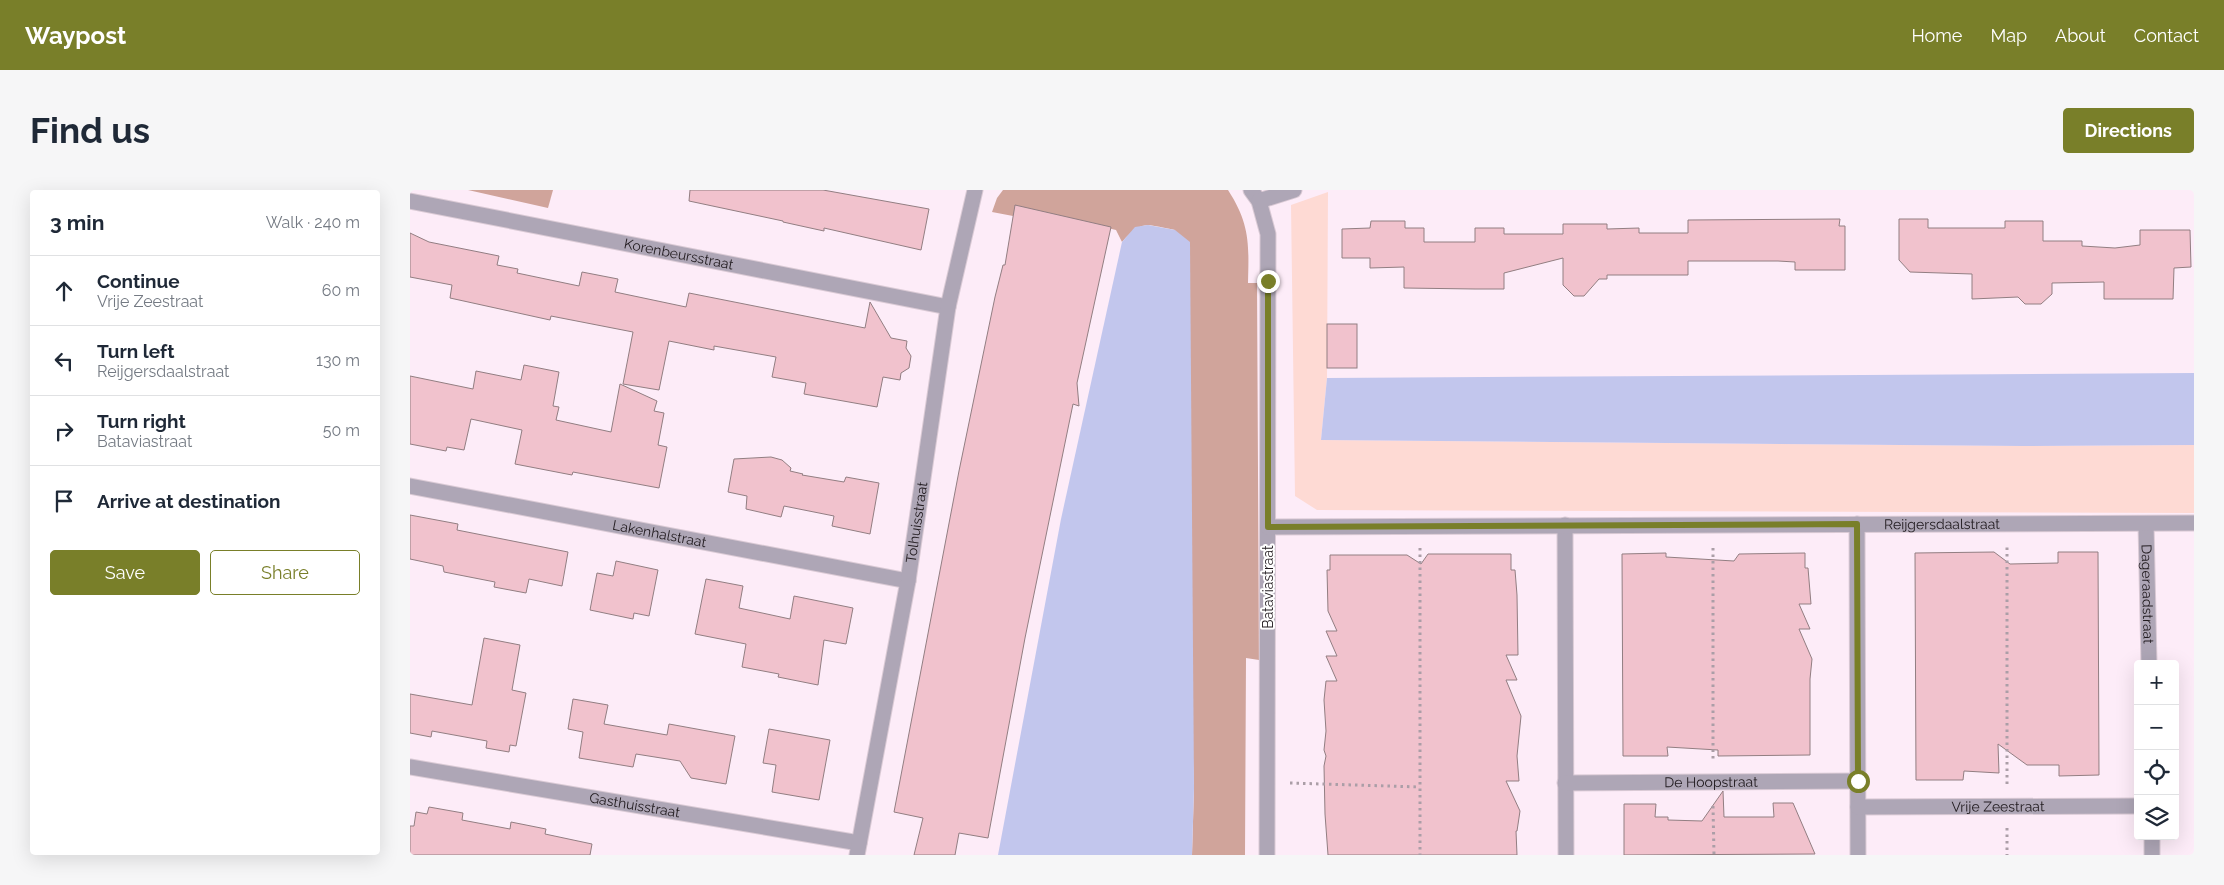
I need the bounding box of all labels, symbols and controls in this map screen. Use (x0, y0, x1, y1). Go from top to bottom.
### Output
text: Waypost (25, 21, 126, 50)
text: Home (1911, 25, 1962, 46)
text: Map (1990, 25, 2027, 46)
text: About (2055, 25, 2106, 46)
text: Contact (2134, 25, 2199, 46)
button: Directions (2063, 108, 2194, 153)
text: Find us (30, 110, 150, 151)
text: 3 min (50, 210, 104, 235)
text: Walk · 240 m (266, 213, 360, 232)
street label: Korenbeursstraat (623, 235, 735, 273)
text: Continue (97, 270, 180, 292)
route end (1257, 270, 1280, 293)
icon: ahead (50, 277, 78, 305)
text: 60 m (322, 281, 360, 300)
text: Vrije Zeestraat (97, 292, 203, 311)
text: Turn left (97, 340, 174, 362)
icon: left (50, 347, 78, 375)
text: 130 m (316, 351, 360, 370)
text: Reijgersdaalstraat (97, 362, 229, 381)
text: Turn right (97, 410, 186, 432)
icon: right (50, 417, 78, 445)
text: 50 m (323, 421, 360, 440)
text: Bataviastraat (97, 432, 192, 451)
street label: Tolhuisstraat (903, 480, 930, 564)
icon: arrive (50, 487, 78, 515)
text: Arrive at destination (97, 490, 281, 512)
street label: Reijgersdaalstraat (1884, 516, 2000, 532)
street label: Lakenhalstraat (611, 517, 708, 550)
street label: Dageraadstraat (2138, 544, 2157, 644)
street label: Bataviastraat (1260, 545, 1276, 629)
button: Save (50, 550, 200, 595)
button: Share (210, 550, 360, 595)
map controls (2134, 660, 2179, 840)
button: + (2134, 660, 2179, 705)
button: − (2134, 705, 2179, 750)
button: locate (2134, 750, 2179, 795)
route start (1847, 770, 1870, 793)
street label: De Hoopstraat (1664, 774, 1758, 790)
street label: Gasthuisstraat (588, 790, 682, 821)
button: layers (2134, 795, 2179, 840)
street label: Vrije Zeestraat (1951, 798, 2045, 815)

